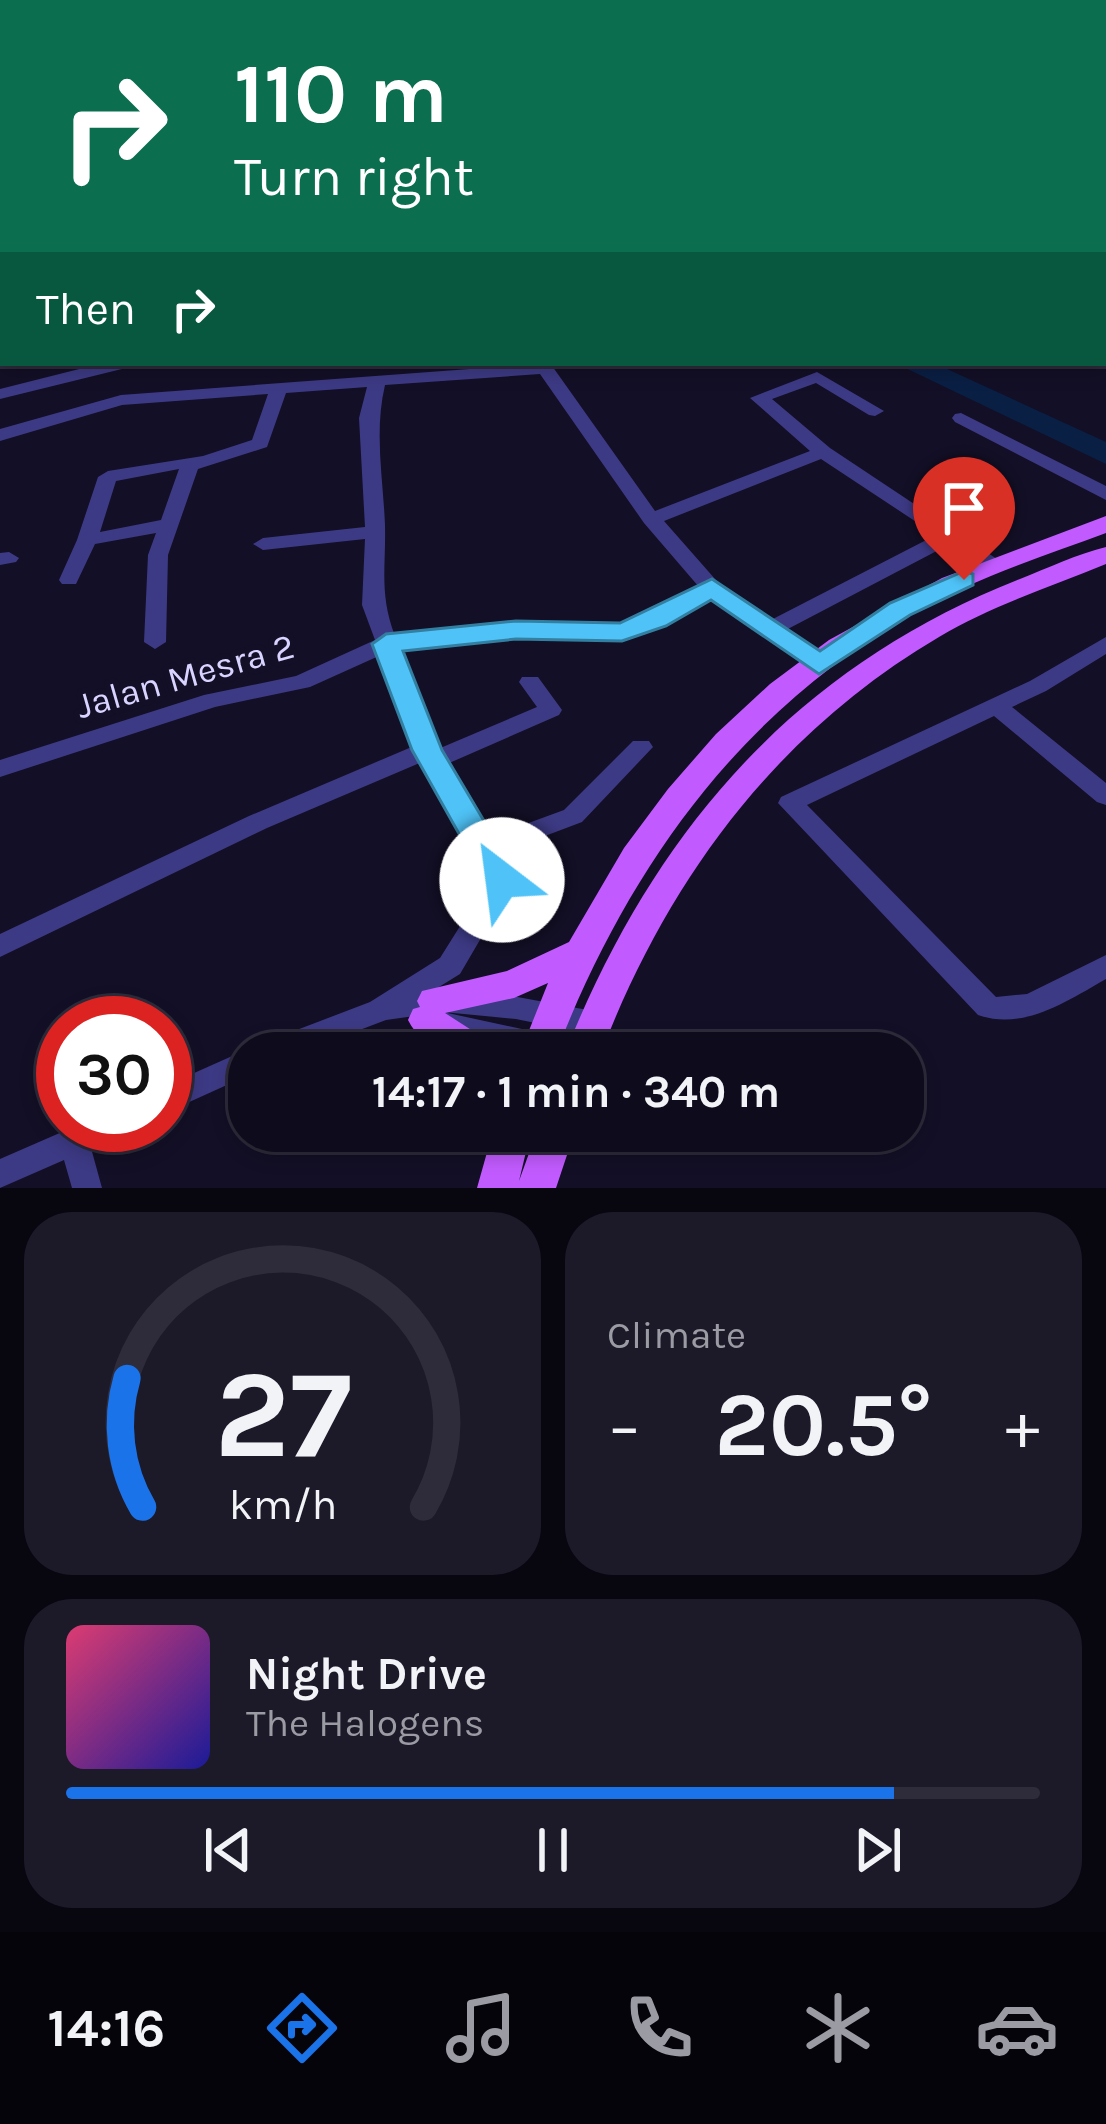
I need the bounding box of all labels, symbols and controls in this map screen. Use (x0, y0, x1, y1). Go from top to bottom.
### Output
text: 110 m (234, 45, 448, 143)
icon: right (36, 48, 192, 204)
text: Turn right (234, 145, 474, 209)
icon: right (160, 276, 226, 342)
text: Then (36, 283, 136, 335)
pin (913, 457, 1015, 580)
icon: arrive (931, 475, 997, 541)
street label: Jalan Mesra 2 (72, 625, 299, 727)
position arrow (439, 817, 565, 943)
speed limit sign: 30 (36, 996, 192, 1152)
text: 14:17 · 1 min · 340 m (372, 1066, 780, 1118)
text: Climate (607, 1312, 746, 1358)
text: 27 (214, 1342, 351, 1487)
text: 20.5° (714, 1372, 933, 1478)
text: − (607, 1387, 642, 1465)
text: + (1005, 1387, 1040, 1465)
text: km/h (228, 1479, 337, 1529)
text: Night Drive (246, 1648, 487, 1700)
text: The Halogens (246, 1700, 484, 1746)
icon: previous (195, 1817, 261, 1883)
icon: pause (520, 1817, 586, 1883)
icon: next (845, 1817, 911, 1883)
icon: directions (260, 1986, 344, 2070)
icon: music (439, 1986, 523, 2070)
icon: phone (617, 1986, 701, 2070)
icon: climate (796, 1986, 880, 2070)
icon: car (975, 1986, 1059, 2070)
text: 14:16 (47, 1996, 165, 2060)

